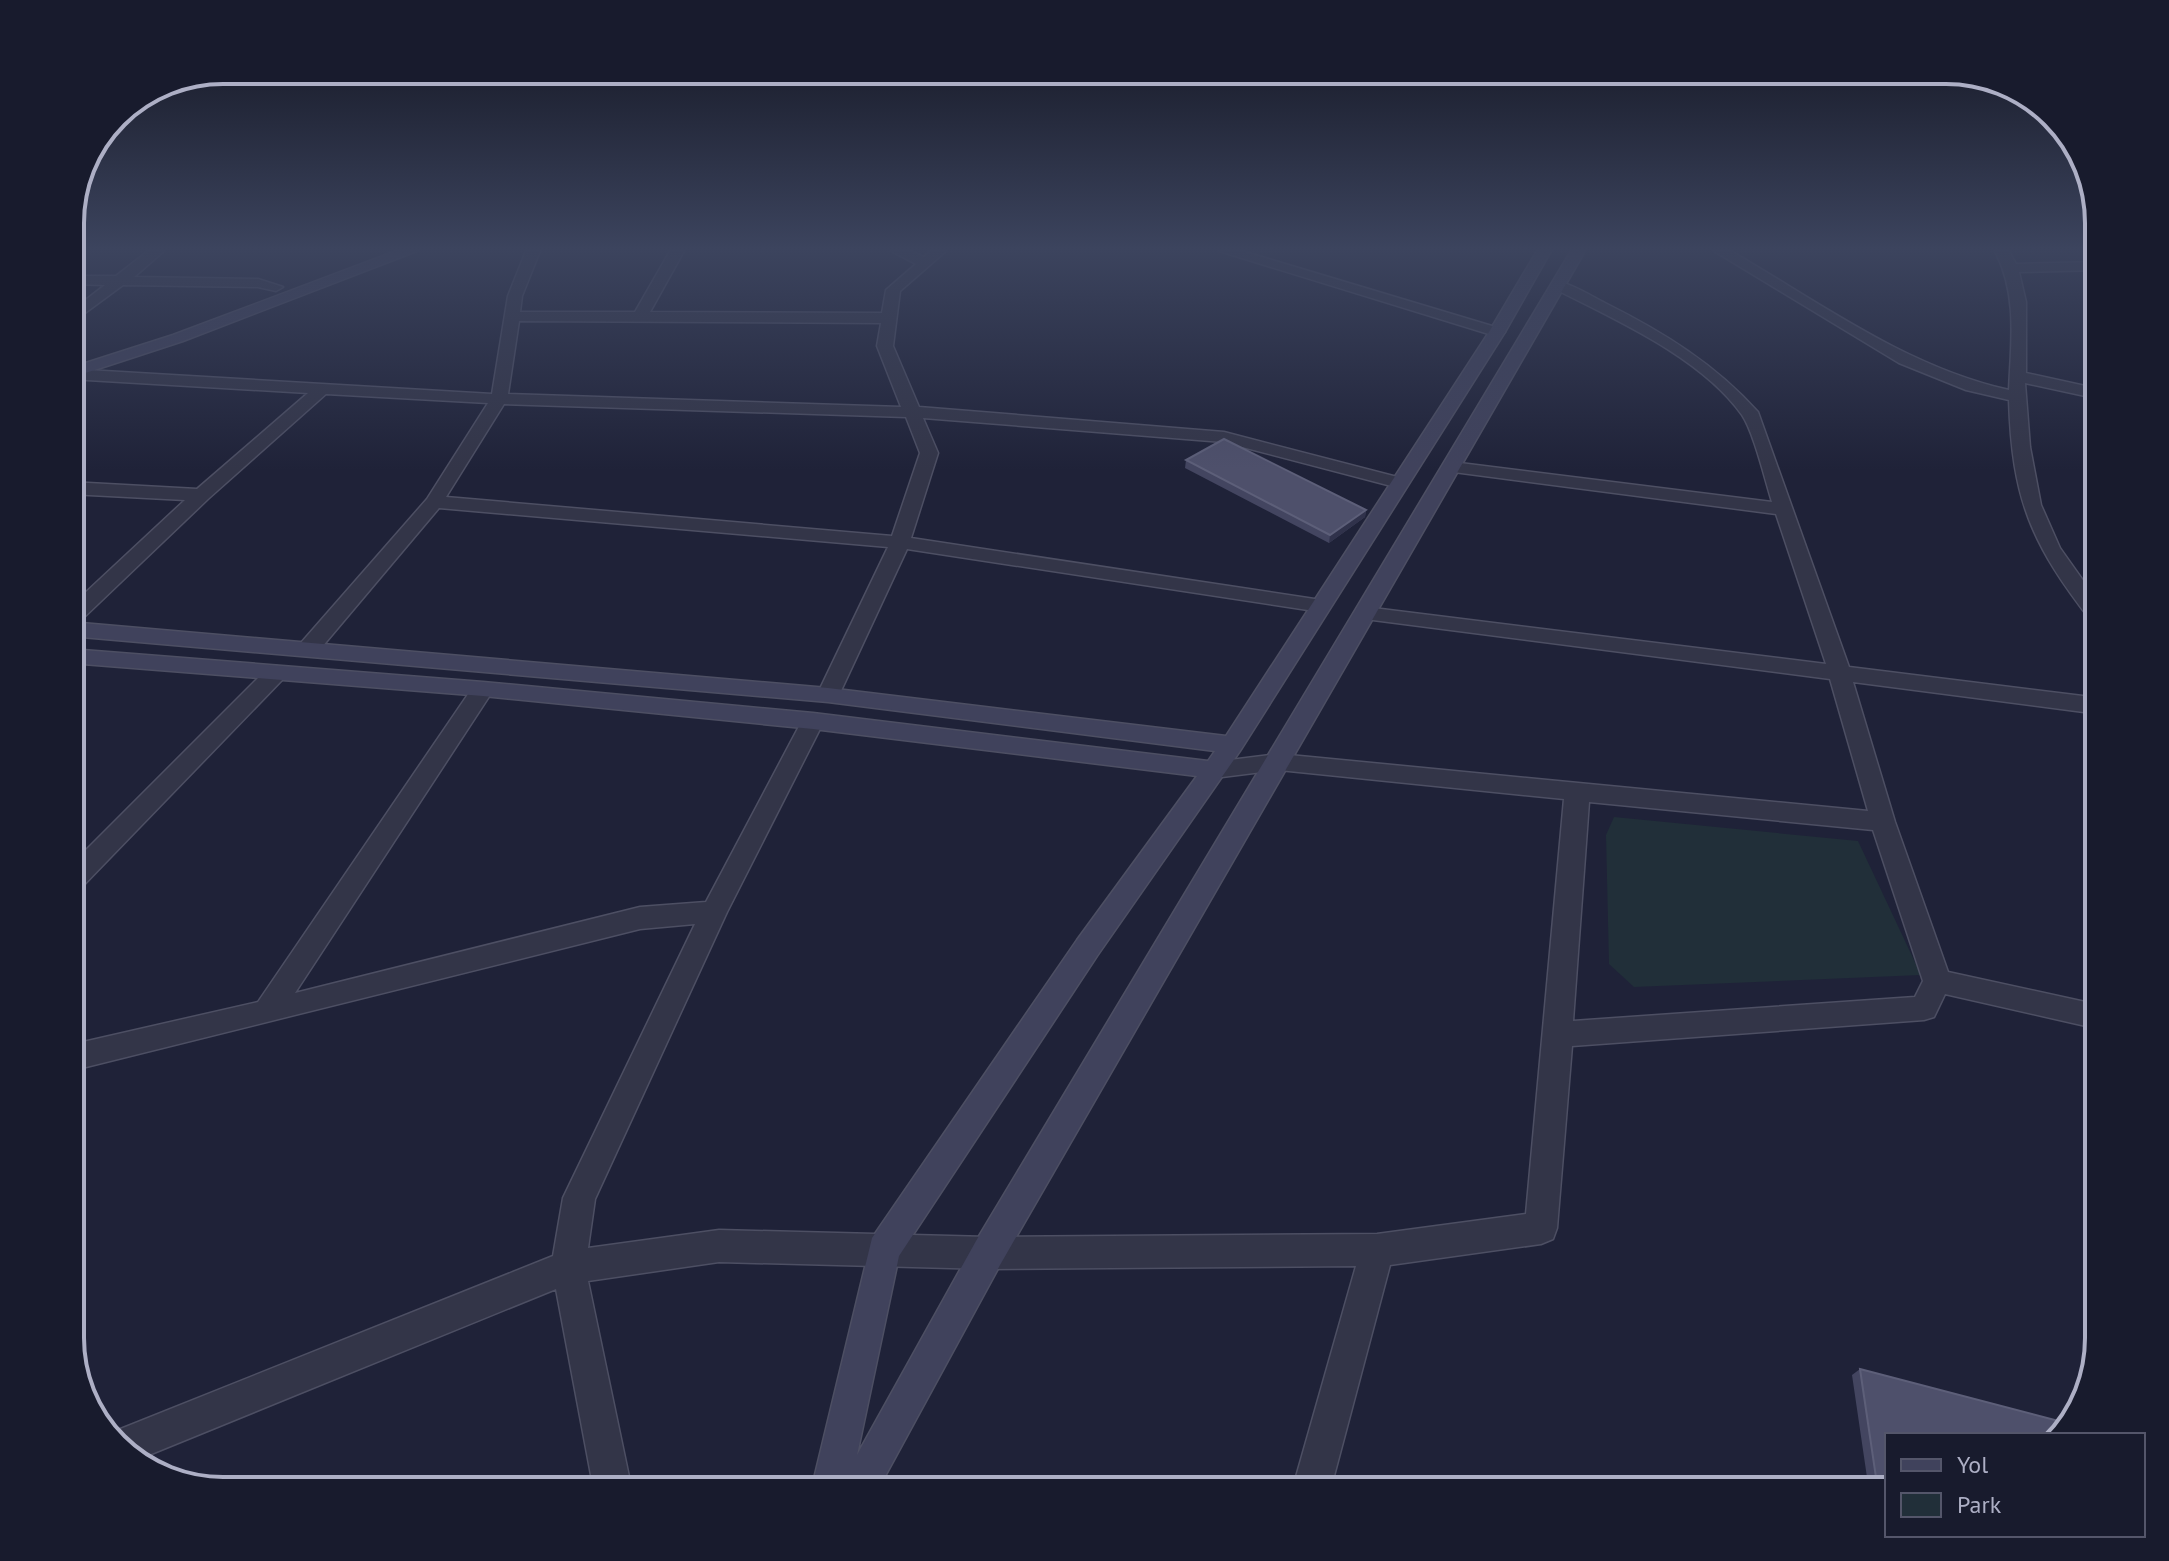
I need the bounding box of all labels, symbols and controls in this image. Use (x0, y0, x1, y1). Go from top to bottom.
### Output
legend (1885, 1433, 2145, 1537)
text: Yol (1957, 1449, 1988, 1480)
text: Park (1957, 1489, 2002, 1520)

